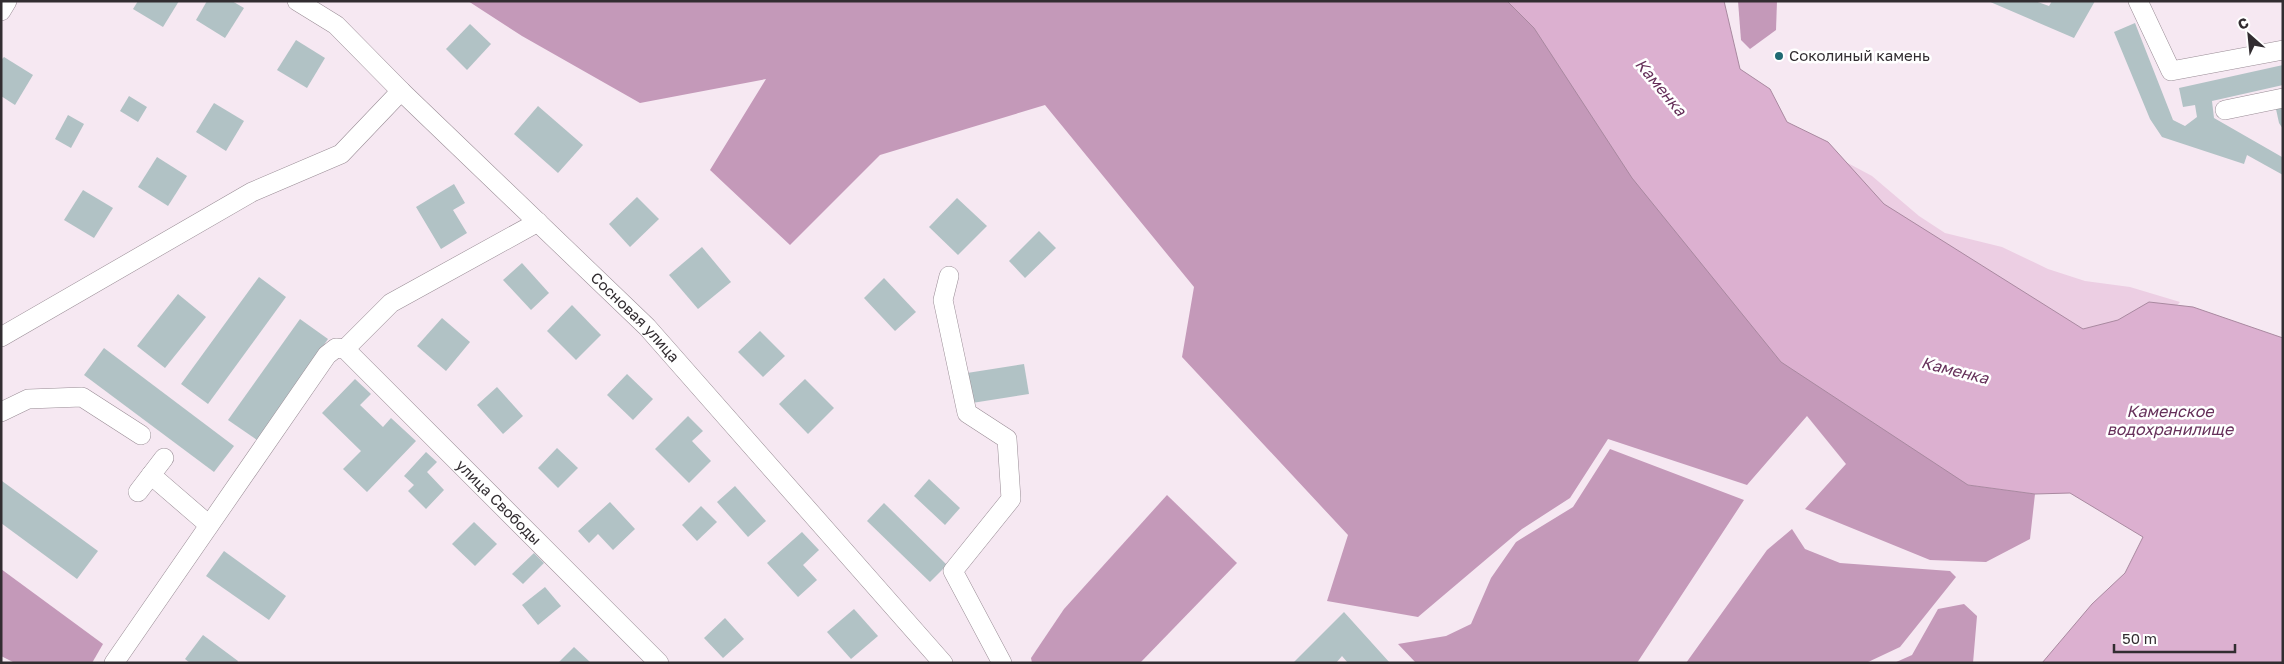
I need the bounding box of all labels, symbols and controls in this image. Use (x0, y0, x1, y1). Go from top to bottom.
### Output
north arrow (2224, 10, 2274, 60)
text: С (2235, 13, 2251, 33)
place label: Соколиный камень (1789, 46, 1930, 64)
marker: Соколиный камень (1773, 50, 1785, 62)
water label: Каменка (1631, 54, 1691, 120)
street label: Сосновая улица (588, 268, 684, 365)
water label: Каменка (1919, 352, 1992, 388)
water label: Каменское водохранилище (2107, 401, 2235, 439)
street label: улица Свободы (453, 455, 546, 548)
scale bar (2114, 622, 2235, 654)
text: 50 m (2122, 629, 2157, 647)

